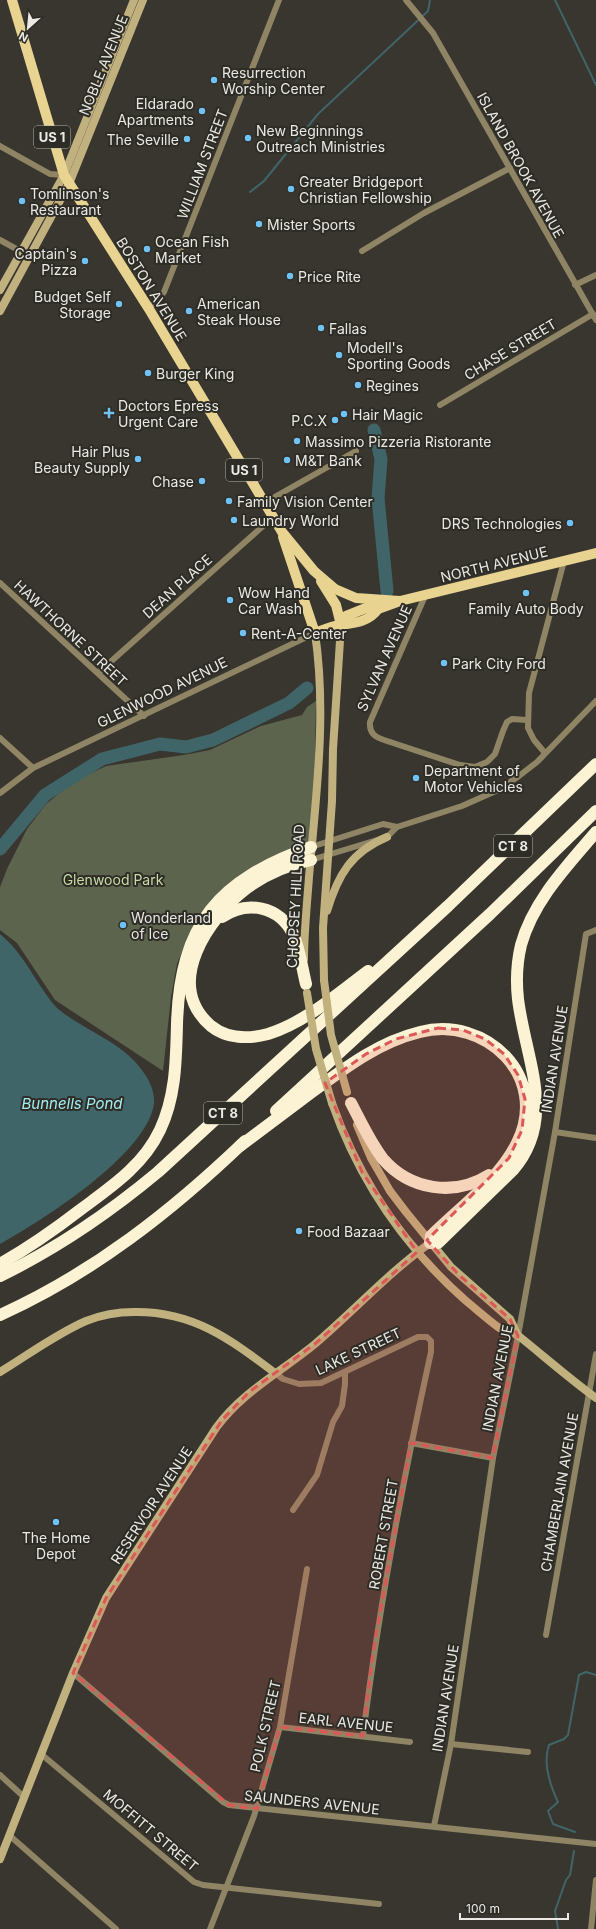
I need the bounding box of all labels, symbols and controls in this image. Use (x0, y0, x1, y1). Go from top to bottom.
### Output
north arrow (8, 8, 48, 48)
street label: NOBLE AVENUE (75, 12, 131, 118)
text: N (17, 29, 30, 45)
place label: Resurrection Worship Center (222, 64, 325, 97)
marker: Resurrection Worship Center (209, 75, 219, 85)
street label: ISLAND BROOK AVENUE (474, 89, 568, 241)
place label: Eldarado Apartments (117, 95, 194, 128)
marker: Eldarado Apartments (197, 106, 207, 116)
street label: WILLIAM STREET (173, 107, 231, 221)
place label: New Beginnings Outreach Ministries (256, 122, 385, 155)
road number: US 1 (34, 126, 70, 148)
place label: The Seville (107, 131, 179, 148)
marker: New Beginnings Outreach Ministries (243, 133, 253, 143)
marker: The Seville (182, 134, 192, 144)
place label: Greater Bridgeport Christian Fellowship (299, 173, 432, 206)
marker: Greater Bridgeport Christian Fellowship (286, 184, 296, 194)
place label: Tomlinson's Restaurant (30, 185, 109, 218)
marker: Tomlinson's Restaurant (17, 196, 27, 206)
place label: Mister Sports (267, 216, 356, 233)
marker: Mister Sports (254, 219, 264, 229)
place label: Ocean Fish Market (155, 233, 229, 266)
street label: BOSTON AVENUE (113, 234, 191, 344)
marker: Ocean Fish Market (142, 244, 152, 254)
place label: Captain's Pizza (15, 245, 77, 278)
marker: Captain's Pizza (80, 256, 90, 266)
place label: Price Rite (298, 268, 361, 285)
marker: Price Rite (285, 271, 295, 281)
place label: Budget Self Storage (34, 288, 111, 321)
place label: American Steak House (197, 295, 281, 328)
marker: Budget Self Storage (114, 299, 124, 309)
marker: American Steak House (184, 306, 194, 316)
street label: CHASE STREET (461, 315, 559, 383)
place label: Fallas (329, 320, 367, 337)
marker: Fallas (316, 323, 326, 333)
place label: Modell's Sporting Goods (347, 339, 450, 372)
marker: Modell's Sporting Goods (334, 350, 344, 360)
place label: Burger King (156, 365, 234, 382)
marker: Burger King (143, 368, 153, 378)
place label: Regines (366, 377, 419, 394)
marker: Regines (353, 380, 363, 390)
place label: Doctors Epress Urgent Care (118, 397, 219, 430)
place label: Hair Magic (352, 406, 423, 423)
marker: Doctors Epress Urgent Care (103, 407, 115, 419)
marker: Hair Magic (339, 409, 349, 419)
place label: P.C.X (291, 412, 327, 429)
marker: P.C.X (330, 415, 340, 425)
place label: Massimo Pizzeria Ristorante (305, 433, 491, 450)
marker: Massimo Pizzeria Ristorante (292, 436, 302, 446)
place label: Hair Plus Beauty Supply (34, 443, 130, 476)
place label: M&T Bank (295, 452, 362, 469)
marker: Hair Plus Beauty Supply (133, 454, 143, 464)
marker: M&T Bank (282, 455, 292, 465)
road number: US 1 (226, 459, 262, 481)
place label: Chase (152, 473, 194, 490)
marker: Chase (197, 476, 207, 486)
place label: Family Vision Center (237, 493, 373, 510)
marker: Family Vision Center (224, 496, 234, 506)
place label: Laundry World (242, 512, 339, 529)
marker: Laundry World (229, 515, 239, 525)
place label: DRS Technologies (442, 515, 562, 532)
marker: DRS Technologies (565, 518, 575, 528)
street label: NORTH AVENUE (439, 542, 549, 586)
street label: DEAN PLACE (139, 550, 215, 622)
street label: HAWTHORNE STREET (11, 576, 131, 690)
place label: Wow Hand Car Wash (238, 584, 310, 617)
marker: Family Auto Body (521, 588, 531, 598)
marker: Wow Hand Car Wash (225, 595, 235, 605)
place label: Family Auto Body (468, 600, 584, 617)
street label: SYLVAN AVENUE (353, 602, 415, 714)
place label: Rent-A-Center (251, 625, 347, 642)
marker: Rent-A-Center (238, 628, 248, 638)
street label: GLENWOOD AVENUE (94, 653, 230, 731)
place label: Park City Ford (452, 655, 546, 672)
marker: Park City Ford (439, 658, 449, 668)
place label: Department of Motor Vehicles (424, 762, 523, 795)
marker: Department of Motor Vehicles (411, 773, 421, 783)
street label: CHOPSEY HILL ROAD (283, 824, 307, 968)
road number: CT 8 (494, 835, 532, 857)
park label: Glenwood Park (63, 871, 164, 888)
place label: Wonderland of Ice (131, 909, 211, 942)
marker: Wonderland of Ice (118, 920, 128, 930)
street label: INDIAN AVENUE (537, 1004, 571, 1114)
water label: Bunnells Pond (21, 1094, 123, 1113)
road number: CT 8 (204, 1102, 242, 1124)
place label: Food Bazaar (307, 1223, 390, 1240)
marker: Food Bazaar (294, 1226, 304, 1236)
street label: INDIAN AVENUE (478, 1323, 516, 1433)
street label: LAKE STREET (313, 1324, 403, 1378)
street label: CHAMBERLAIN AVENUE (537, 1411, 581, 1573)
street label: RESERVOIR AVENUE (107, 1443, 195, 1567)
street label: ROBERT STREET (365, 1477, 401, 1591)
marker: The Home Depot (51, 1517, 61, 1527)
place label: The Home Depot (22, 1529, 90, 1562)
street label: INDIAN AVENUE (428, 1643, 462, 1753)
street label: POLK STREET (246, 1678, 284, 1774)
street label: EARL AVENUE (298, 1709, 394, 1735)
street label: MOFFITT STREET (100, 1785, 202, 1875)
street label: SAUNDERS AVENUE (244, 1786, 380, 1818)
scale bar (460, 1895, 568, 1921)
text: 100 m (466, 1901, 500, 1916)

